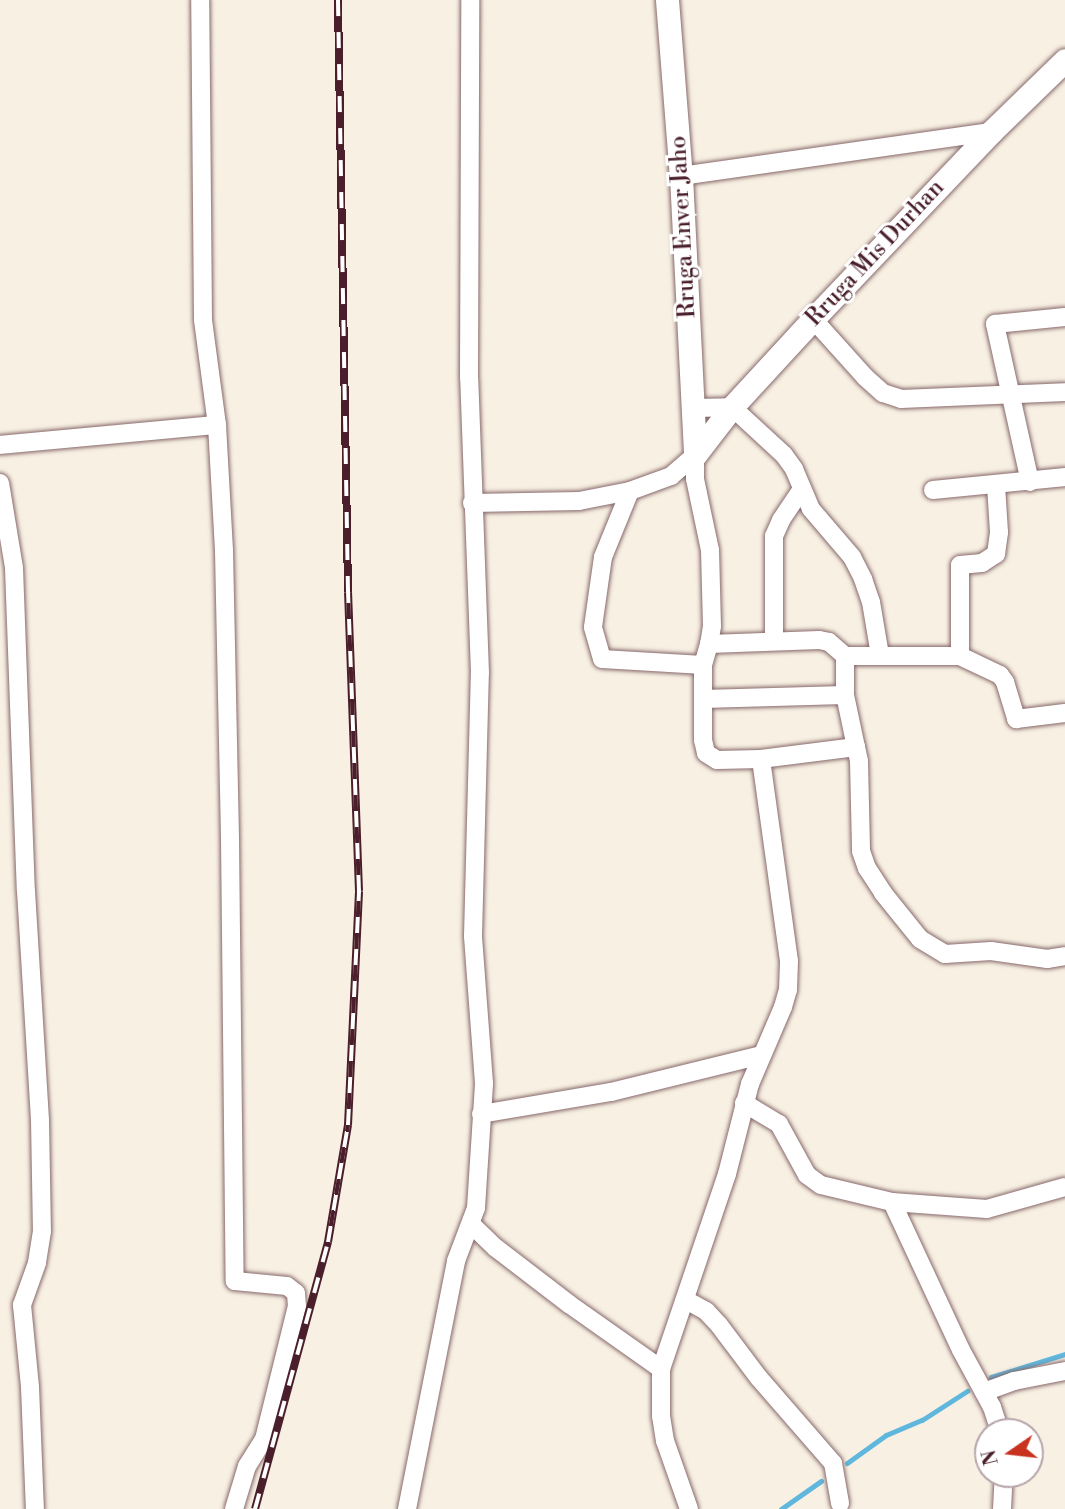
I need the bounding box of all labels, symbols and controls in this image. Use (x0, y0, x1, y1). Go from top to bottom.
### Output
street label: Rruga Enver Jaho (664, 135, 702, 319)
street label: Rruga Mis Durhan (800, 174, 950, 332)
north arrow (974, 1418, 1044, 1488)
text: N (977, 1447, 1004, 1468)

